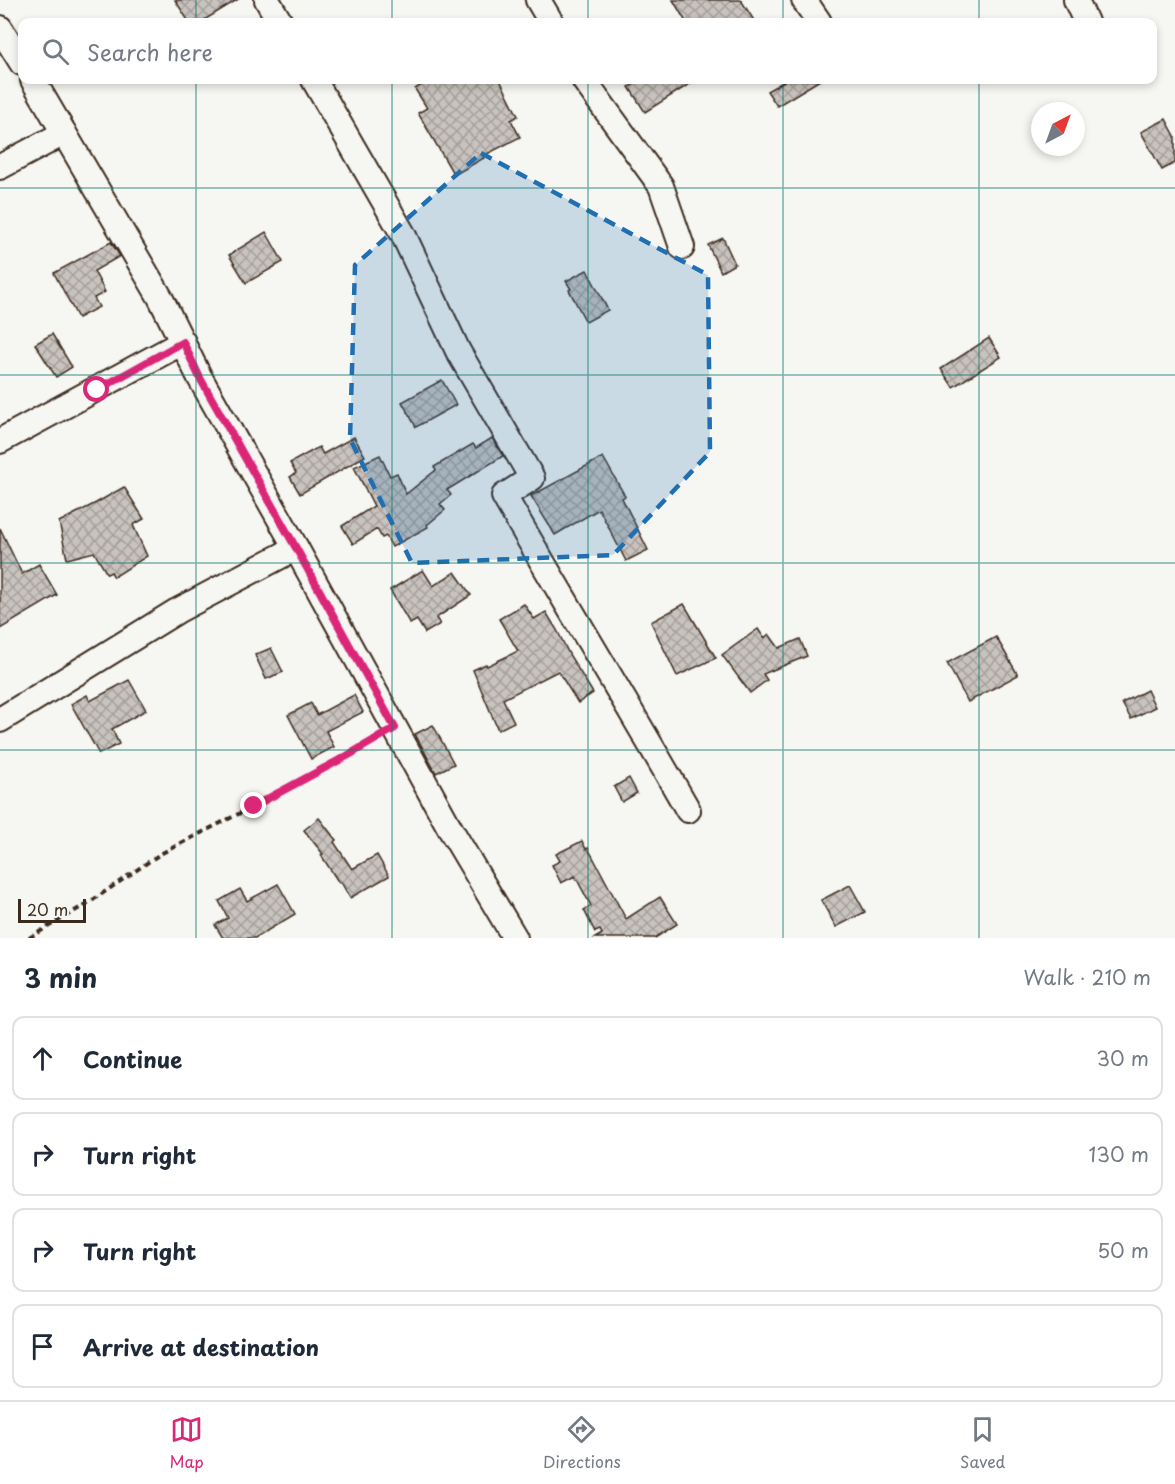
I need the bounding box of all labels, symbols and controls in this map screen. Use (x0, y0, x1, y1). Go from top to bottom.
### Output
search box (18, 18, 1157, 84)
icon: search (39, 35, 72, 68)
text: Search here (87, 35, 213, 68)
north arrow (1031, 102, 1085, 156)
route start (83, 376, 109, 402)
route end (240, 792, 266, 818)
scale bar (18, 896, 86, 924)
text: 20 m (27, 897, 68, 921)
text: 3 min (24, 958, 97, 997)
text: Walk · 210 m (1024, 962, 1151, 992)
icon: ahead (26, 1042, 59, 1075)
text: Continue (83, 1042, 182, 1075)
text: 30 m (1096, 1043, 1149, 1073)
icon: right (26, 1138, 59, 1171)
text: Turn right (83, 1138, 196, 1171)
text: 130 m (1089, 1139, 1149, 1169)
icon: right (26, 1234, 59, 1267)
text: Turn right (83, 1234, 196, 1267)
text: 50 m (1097, 1235, 1149, 1265)
icon: arrive (26, 1330, 59, 1363)
text: Arrive at destination (83, 1330, 319, 1363)
tab: Map (170, 1413, 204, 1473)
tab: Directions (543, 1413, 621, 1473)
tab: Saved (960, 1413, 1005, 1473)

